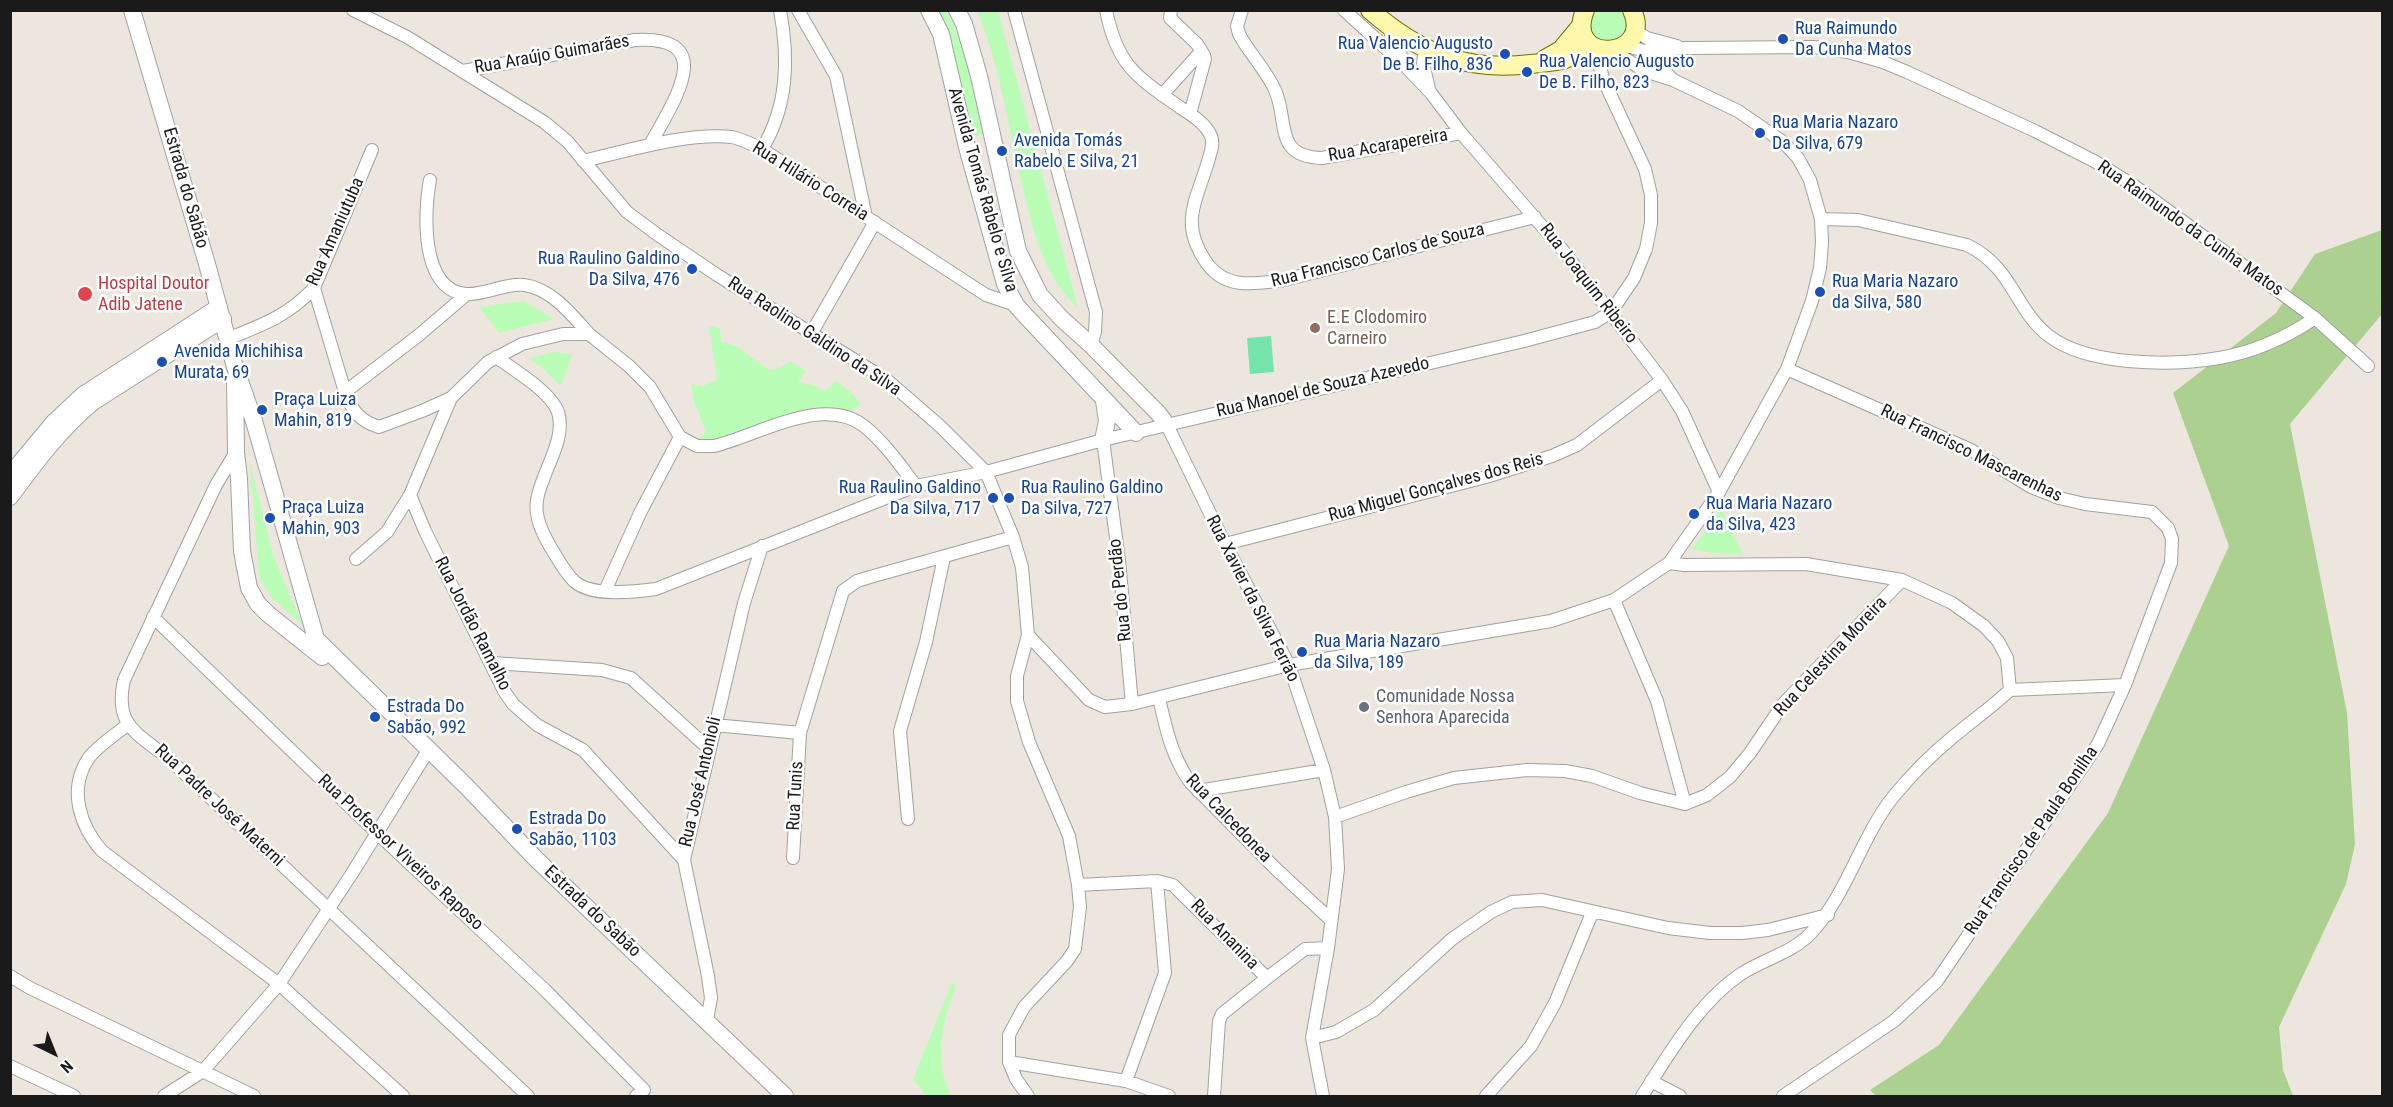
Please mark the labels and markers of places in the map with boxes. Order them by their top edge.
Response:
place label: Rua Raimundo Da Cunha Matos [1795,18,1912,60]
marker: Rua Raimundo Da Cunha Matos [1776,32,1790,46]
place label: Rua Valencio Augusto De B. Filho, 836 [1338,33,1493,76]
marker: Rua Valencio Augusto De B. Filho, 836 [1498,47,1512,61]
place label: Rua Valencio Augusto De B. Filho, 823 [1539,51,1694,94]
marker: Rua Valencio Augusto De B. Filho, 823 [1520,65,1534,79]
place label: Rua Maria Nazaro Da Silva, 679 [1772,112,1898,154]
marker: Rua Maria Nazaro Da Silva, 679 [1753,126,1767,140]
place label: Avenida Tomás Rabelo E Silva, 21 [1014,130,1139,172]
marker: Avenida Tomás Rabelo E Silva, 21 [995,144,1009,158]
place label: Rua Raulino Galdino Da Silva, 476 [538,248,680,290]
marker: Rua Raulino Galdino Da Silva, 476 [685,262,699,276]
place label: Rua Maria Nazaro da Silva, 580 [1832,271,1958,314]
place label: Hospital Doutor Adib Jatene [98,273,209,316]
marker: Hospital Doutor Adib Jatene [76,285,94,303]
marker: Rua Maria Nazaro da Silva, 580 [1813,285,1827,299]
place label: E.E Clodomiro Carneiro [1327,307,1427,350]
marker: E.E Clodomiro Carneiro [1308,321,1322,335]
place label: Avenida Michihisa Murata, 69 [174,341,303,384]
marker: Avenida Michihisa Murata, 69 [155,355,169,369]
place label: Praça Luiza Mahin, 819 [274,389,356,432]
marker: Praça Luiza Mahin, 819 [255,403,269,417]
place label: Rua Raulino Galdino Da Silva, 717 [839,477,981,520]
place label: Rua Raulino Galdino Da Silva, 727 [1021,477,1163,520]
marker: Rua Raulino Galdino Da Silva, 717 [986,491,1000,505]
marker: Rua Raulino Galdino Da Silva, 727 [1002,491,1016,505]
place label: Rua Maria Nazaro da Silva, 423 [1706,493,1832,536]
place label: Praça Luiza Mahin, 903 [282,497,364,540]
marker: Rua Maria Nazaro da Silva, 423 [1687,507,1701,521]
marker: Praça Luiza Mahin, 903 [263,511,277,525]
place label: Rua Maria Nazaro da Silva, 189 [1314,631,1440,674]
marker: Rua Maria Nazaro da Silva, 189 [1295,645,1309,659]
place label: Comunidade Nossa Senhora Aparecida [1376,686,1515,728]
place label: Estrada Do Sabão, 992 [387,696,466,738]
marker: Comunidade Nossa Senhora Aparecida [1357,700,1371,714]
marker: Estrada Do Sabão, 992 [368,710,382,724]
place label: Estrada Do Sabão, 1103 [529,808,617,850]
marker: Estrada Do Sabão, 1103 [510,822,524,836]

